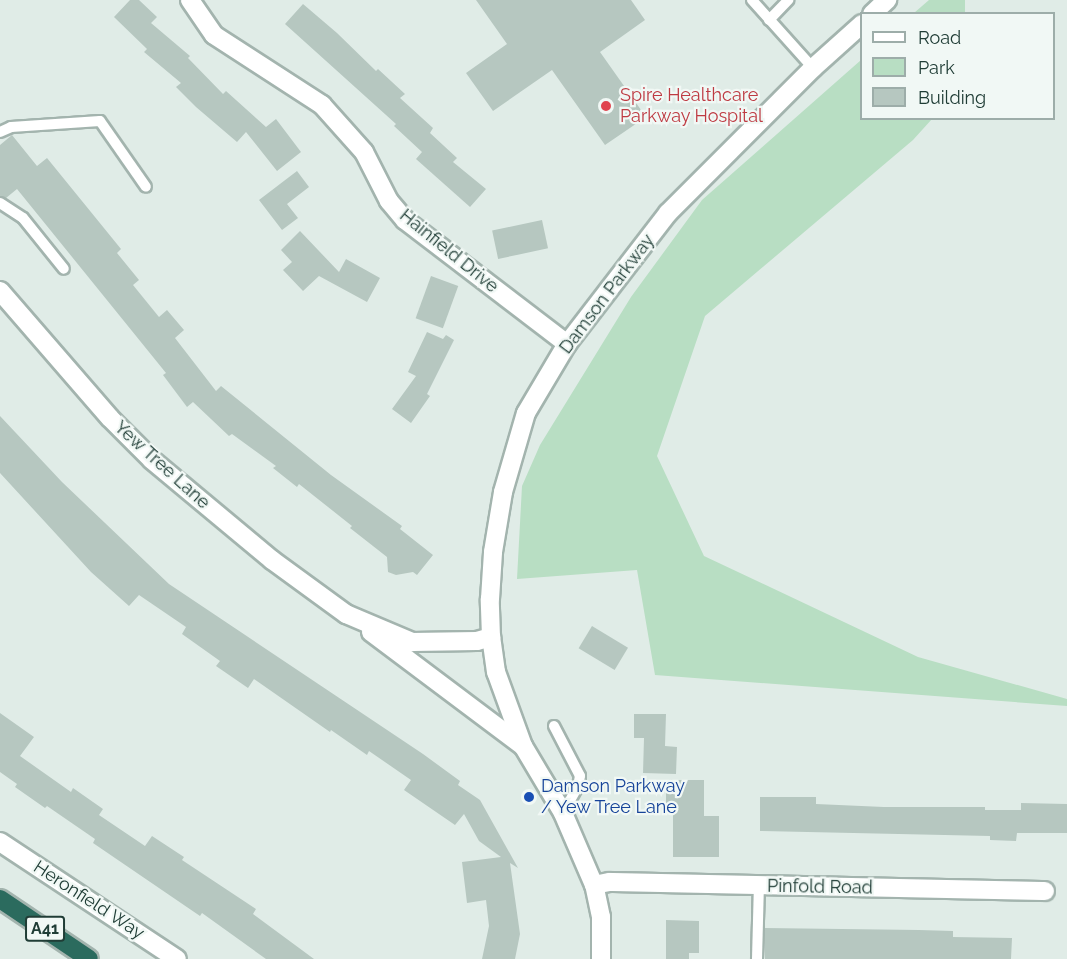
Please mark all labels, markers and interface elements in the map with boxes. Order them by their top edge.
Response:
legend [860,12,1055,120]
text: Road [918,27,961,48]
text: Park [918,57,955,78]
place label: Spire Healthcare Parkway Hospital [620,85,763,128]
text: Building [918,87,986,108]
marker: Spire Healthcare Parkway Hospital [597,97,615,115]
street label: Hainfield Drive [395,205,503,297]
street label: Damson Parkway [555,230,659,358]
street label: Yew Tree Lane [109,416,215,514]
place label: Damson Parkway / Yew Tree Lane [541,776,685,818]
marker: Damson Parkway / Yew Tree Lane [522,790,536,804]
street label: Heronfield Way [29,856,149,944]
street label: Pinfold Road [767,875,873,899]
road number: A41 [24,916,66,942]

